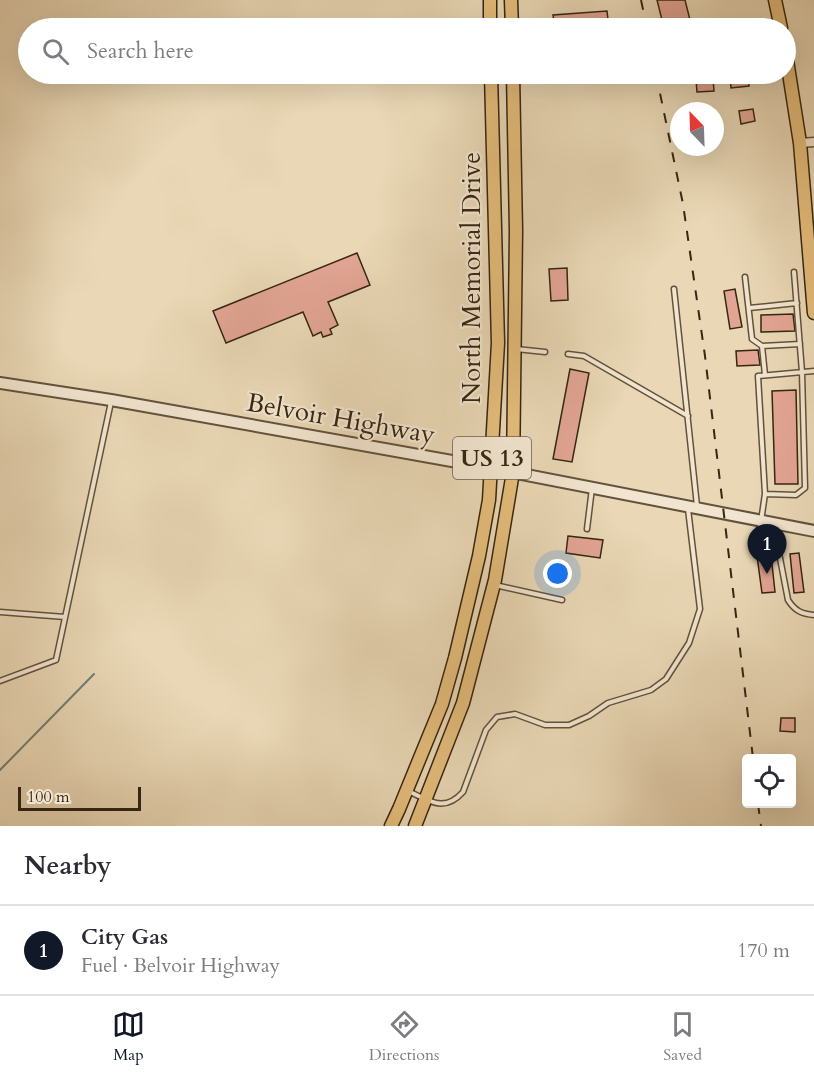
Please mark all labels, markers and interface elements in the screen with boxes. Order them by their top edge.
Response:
search box [18,18,796,84]
icon: search [39,35,72,68]
text: Search here [87,36,194,66]
north arrow [670,102,724,156]
street label: North Memorial Drive [454,152,489,404]
street label: Belvoir Highway [244,385,438,452]
road number: US 13 [453,437,531,479]
pin: 1 [748,524,786,574]
your location [543,559,572,588]
map controls [742,754,796,808]
button: locate [742,754,796,808]
scale bar [18,784,141,812]
text: 100 m [27,786,69,808]
text: Nearby [24,848,112,883]
text: City Gas [81,922,168,952]
text: 1 [38,937,49,964]
text: 170 m [737,937,790,964]
text: Fuel · Belvoir Highway [81,952,280,979]
tab: Map [112,1008,145,1066]
tab: Directions [369,1008,439,1066]
tab: Saved [663,1008,702,1066]

